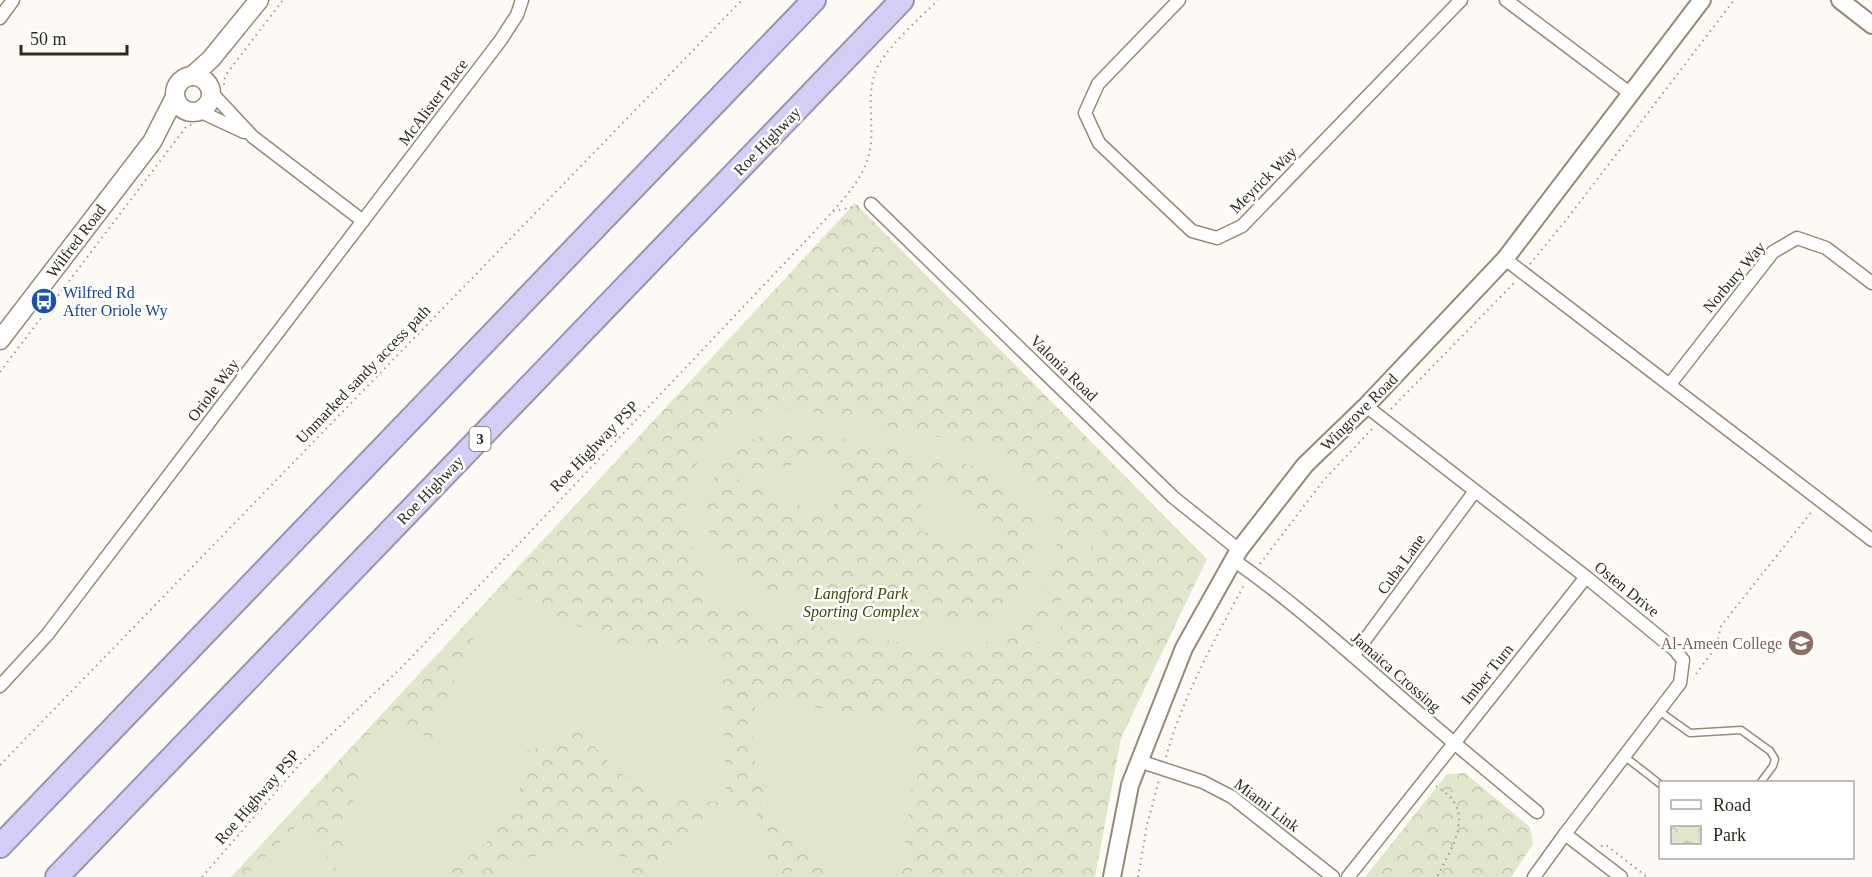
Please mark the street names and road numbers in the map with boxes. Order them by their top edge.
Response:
street label: McAlister Place [395,56,471,148]
street label: Roe Highway [730,103,805,179]
street label: Meyrick Way [1226,143,1300,217]
street label: Wilfred Road [43,201,109,281]
street label: Norbury Way [1700,238,1769,316]
street label: Unmarked sandy access path [293,301,434,447]
street label: Valonia Road [1027,332,1101,404]
street label: Oriole Way [184,356,243,425]
street label: Wingrove Road [1317,370,1401,454]
street label: Roe Highway PSP [547,397,642,495]
road number: 3 [470,427,490,451]
street label: Roe Highway [393,452,468,528]
street label: Cuba Lane [1374,531,1428,597]
street label: Osten Drive [1591,558,1663,620]
street label: Jamaica Crossing [1347,629,1444,716]
street label: Imber Turn [1458,640,1516,708]
street label: Roe Highway PSP [212,746,303,848]
street label: Miami Link [1231,775,1303,835]

